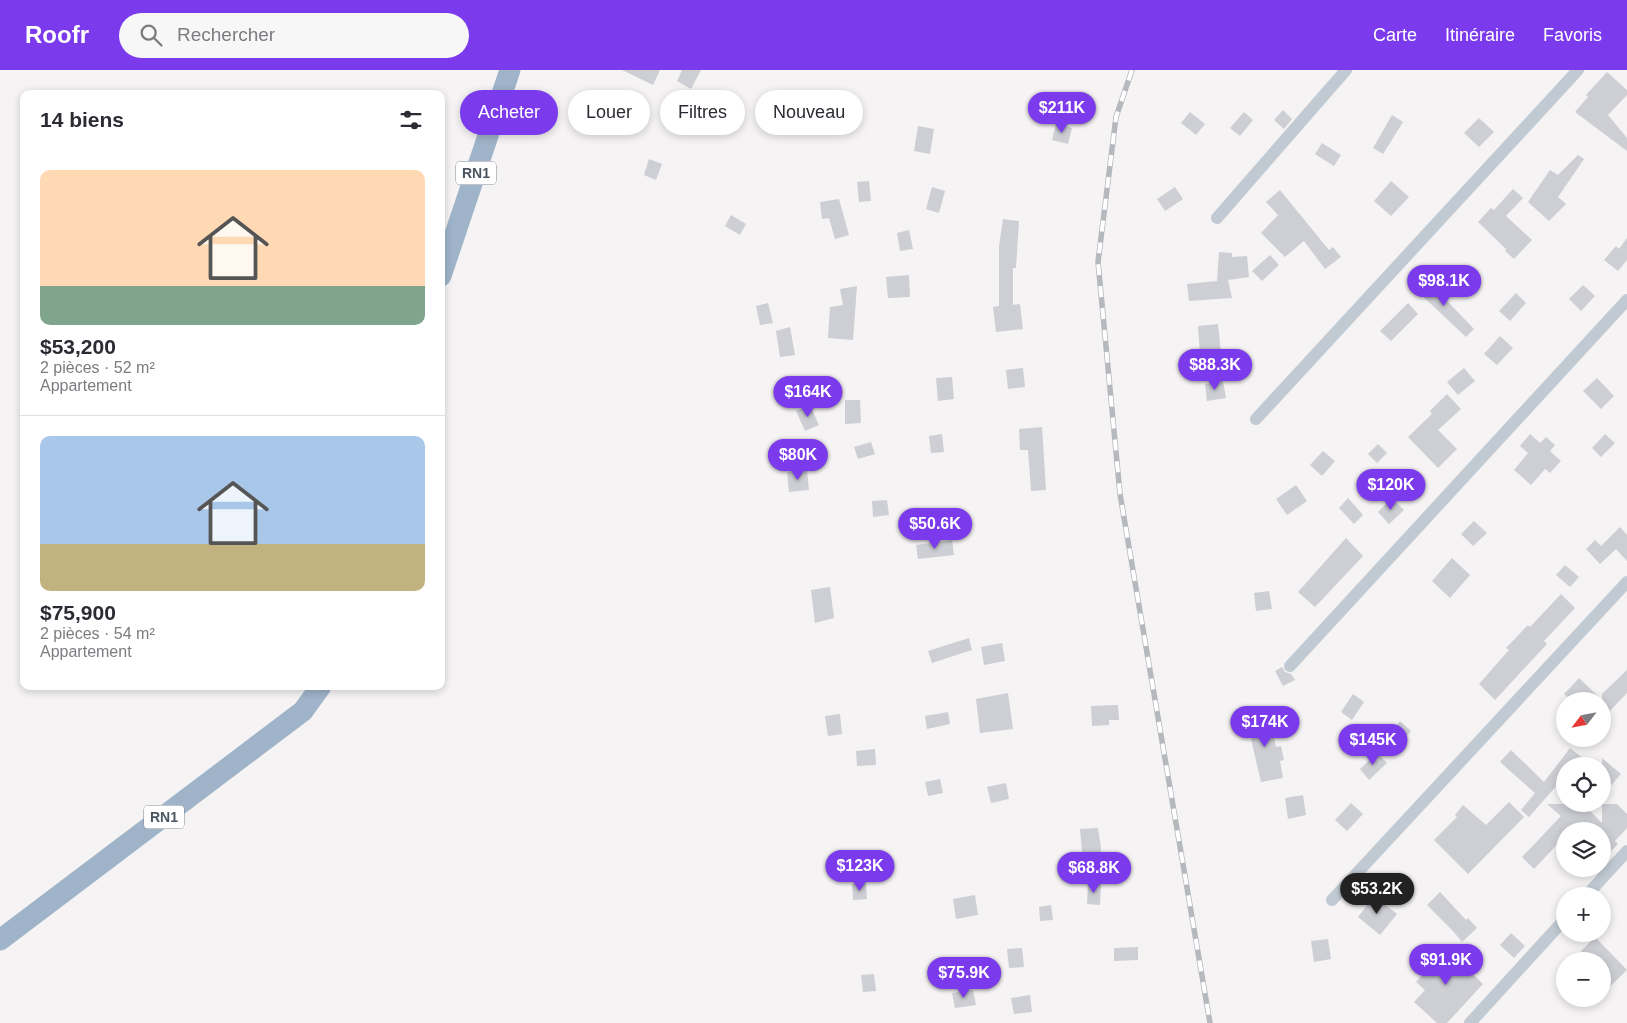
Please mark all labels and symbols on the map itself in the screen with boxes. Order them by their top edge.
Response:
pin: $211K [1027,92,1097,134]
road number: RN1 [456,162,496,185]
pin: $98.1K [1403,264,1485,307]
pin: $88.3K [1174,348,1256,391]
pin: $164K [773,376,843,418]
pin: $80K [768,438,828,481]
pin: $120K [1356,468,1426,511]
pin: $50.6K [894,508,976,550]
north arrow [1556,692,1611,748]
pin: $174K [1230,706,1300,748]
pin: $145K [1338,724,1408,766]
road number: RN1 [144,806,184,829]
pin: $123K [825,850,895,892]
pin: $68.8K [1053,852,1135,894]
pin: $53.2K [1336,872,1418,915]
pin: $91.9K [1405,944,1487,986]
pin: $75.9K [923,956,1005,999]

